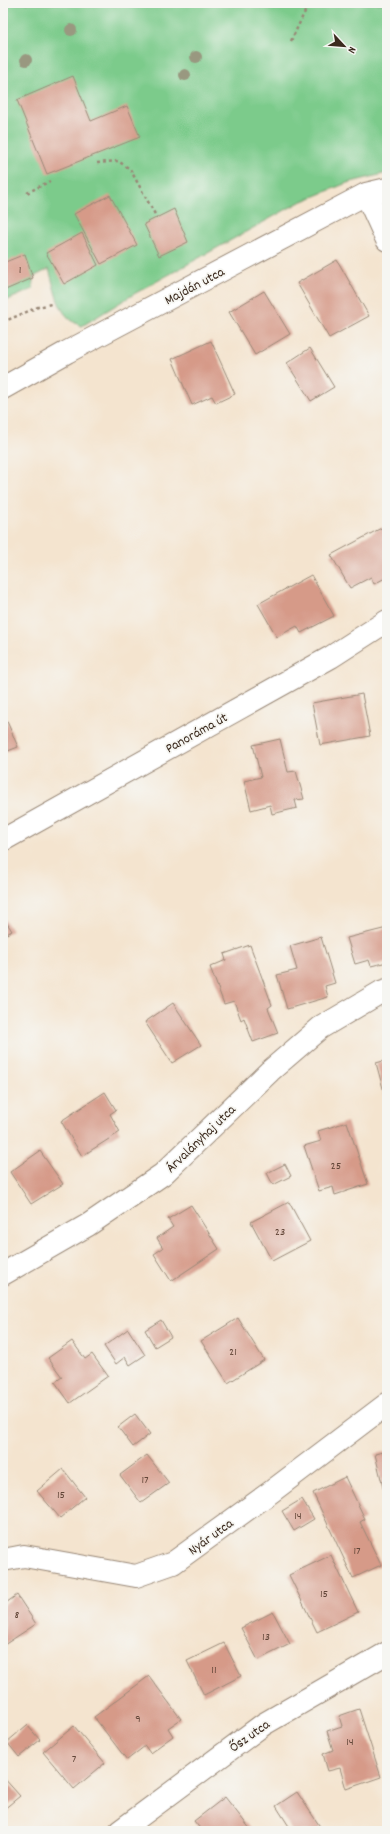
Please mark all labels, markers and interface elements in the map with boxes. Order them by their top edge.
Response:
north arrow [324,26,364,66]
text: N [343,44,360,56]
house number: 1 [19,262,21,279]
street label: Majdán utca [162,262,229,311]
street label: Panoráma út [162,708,232,759]
street label: Árvalányhaj utca [162,1101,241,1178]
house number: 25 [331,1158,341,1175]
house number: 23 [275,1224,285,1241]
house number: 21 [229,1344,237,1361]
house number: 17 [141,1472,149,1489]
house number: 15 [57,1487,65,1504]
house number: 14 [294,1508,302,1525]
street label: Nyár utca [185,1514,238,1561]
house number: 17 [353,1543,361,1560]
house number: 15 [320,1586,328,1603]
house number: 8 [15,1607,20,1624]
house number: 13 [262,1629,270,1646]
house number: 11 [211,1662,217,1679]
house number: 9 [135,1711,141,1728]
street label: Ősz utca [226,1715,275,1758]
house number: 14 [346,1734,354,1751]
house number: 7 [72,1751,77,1768]

